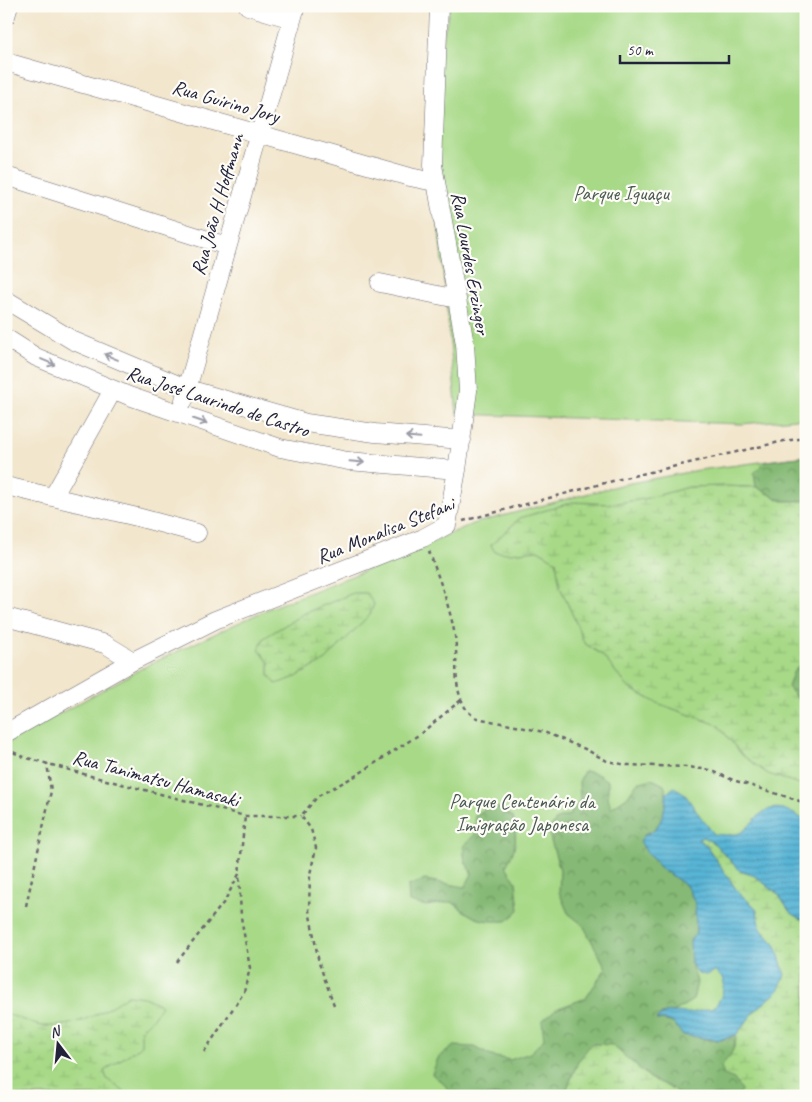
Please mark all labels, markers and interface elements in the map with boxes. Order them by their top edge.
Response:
scale bar [620,32,728,64]
text: 50 m [627,41,654,60]
street label: Rua Guirino Jory [169,74,284,129]
street label: Rua João H Hoffmann [185,130,250,278]
park label: Parque Iguaçu [573,181,670,206]
street label: Rua Lourdes Erzinger [446,190,496,338]
one-way arrow [104,352,119,362]
one-way arrow [40,358,55,368]
street label: Rua José Laurindo de Castro [123,360,313,443]
one-way arrow [192,416,208,426]
one-way arrow [405,432,421,442]
one-way arrow [348,457,364,466]
street label: Rua Monalisa Stefani [313,491,460,569]
street label: Rua Tanimatsu Hamasaki [70,744,244,813]
park label: Parque Centenário da Imigração Japonesa [449,789,597,837]
north arrow [32,1020,82,1070]
text: N [48,1022,63,1041]

